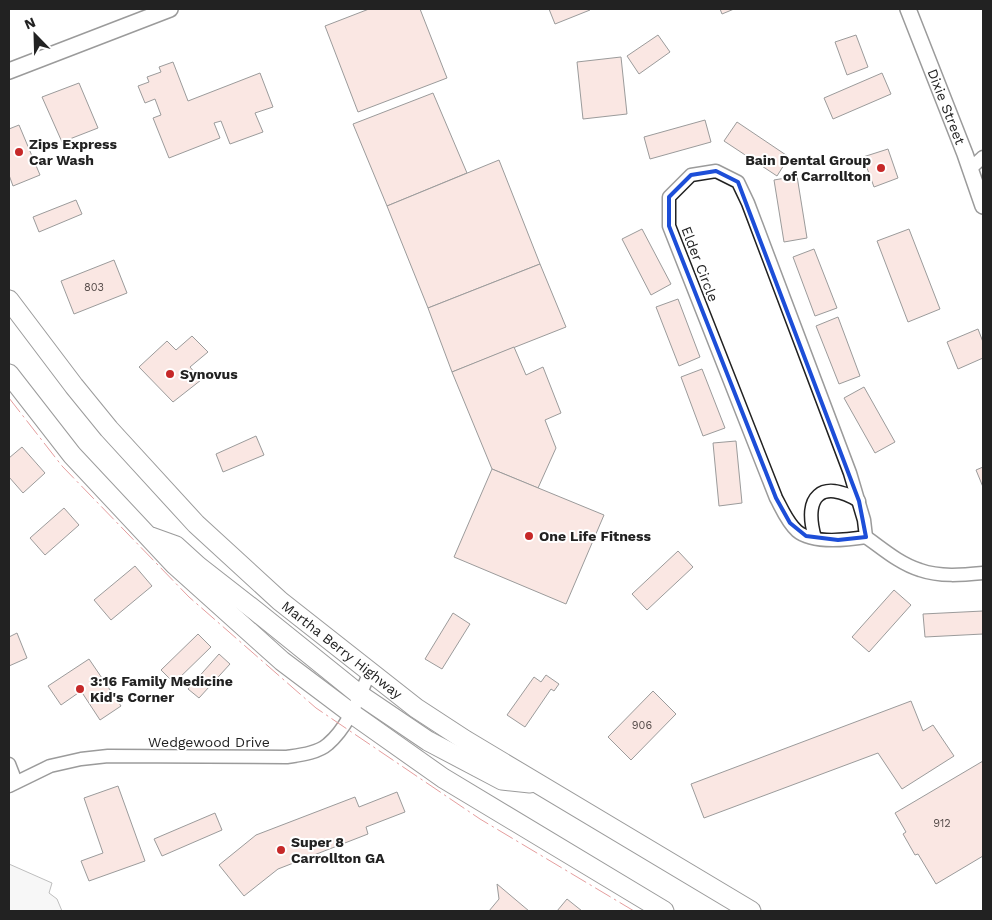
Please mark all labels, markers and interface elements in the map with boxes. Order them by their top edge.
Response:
north arrow [10,10,60,60]
text: N [22,14,38,32]
street label: Dixie Street [924,67,969,147]
place label: Zips Express Car Wash [29,136,118,168]
marker: Zips Express Car Wash [13,146,25,158]
place label: Bain Dental Group of Carrollton [745,152,871,184]
marker: Bain Dental Group of Carrollton [875,162,887,174]
street label: Elder Circle [678,224,722,304]
house number: 803 [84,281,104,294]
place label: Synovus [180,366,238,382]
marker: Synovus [164,368,176,380]
place label: One Life Fitness [539,528,651,544]
marker: One Life Fitness [523,530,535,542]
street label: Martha Berry Highway [279,598,406,703]
place label: 3:16 Family Medicine Kid's Corner [90,673,233,705]
marker: 3:16 Family Medicine Kid's Corner [74,683,86,695]
house number: 906 [632,719,652,732]
street label: Wedgewood Drive [148,734,270,750]
house number: 912 [933,817,951,830]
place label: Super 8 Carrollton GA [291,834,385,866]
marker: Super 8 Carrollton GA [275,844,287,856]

